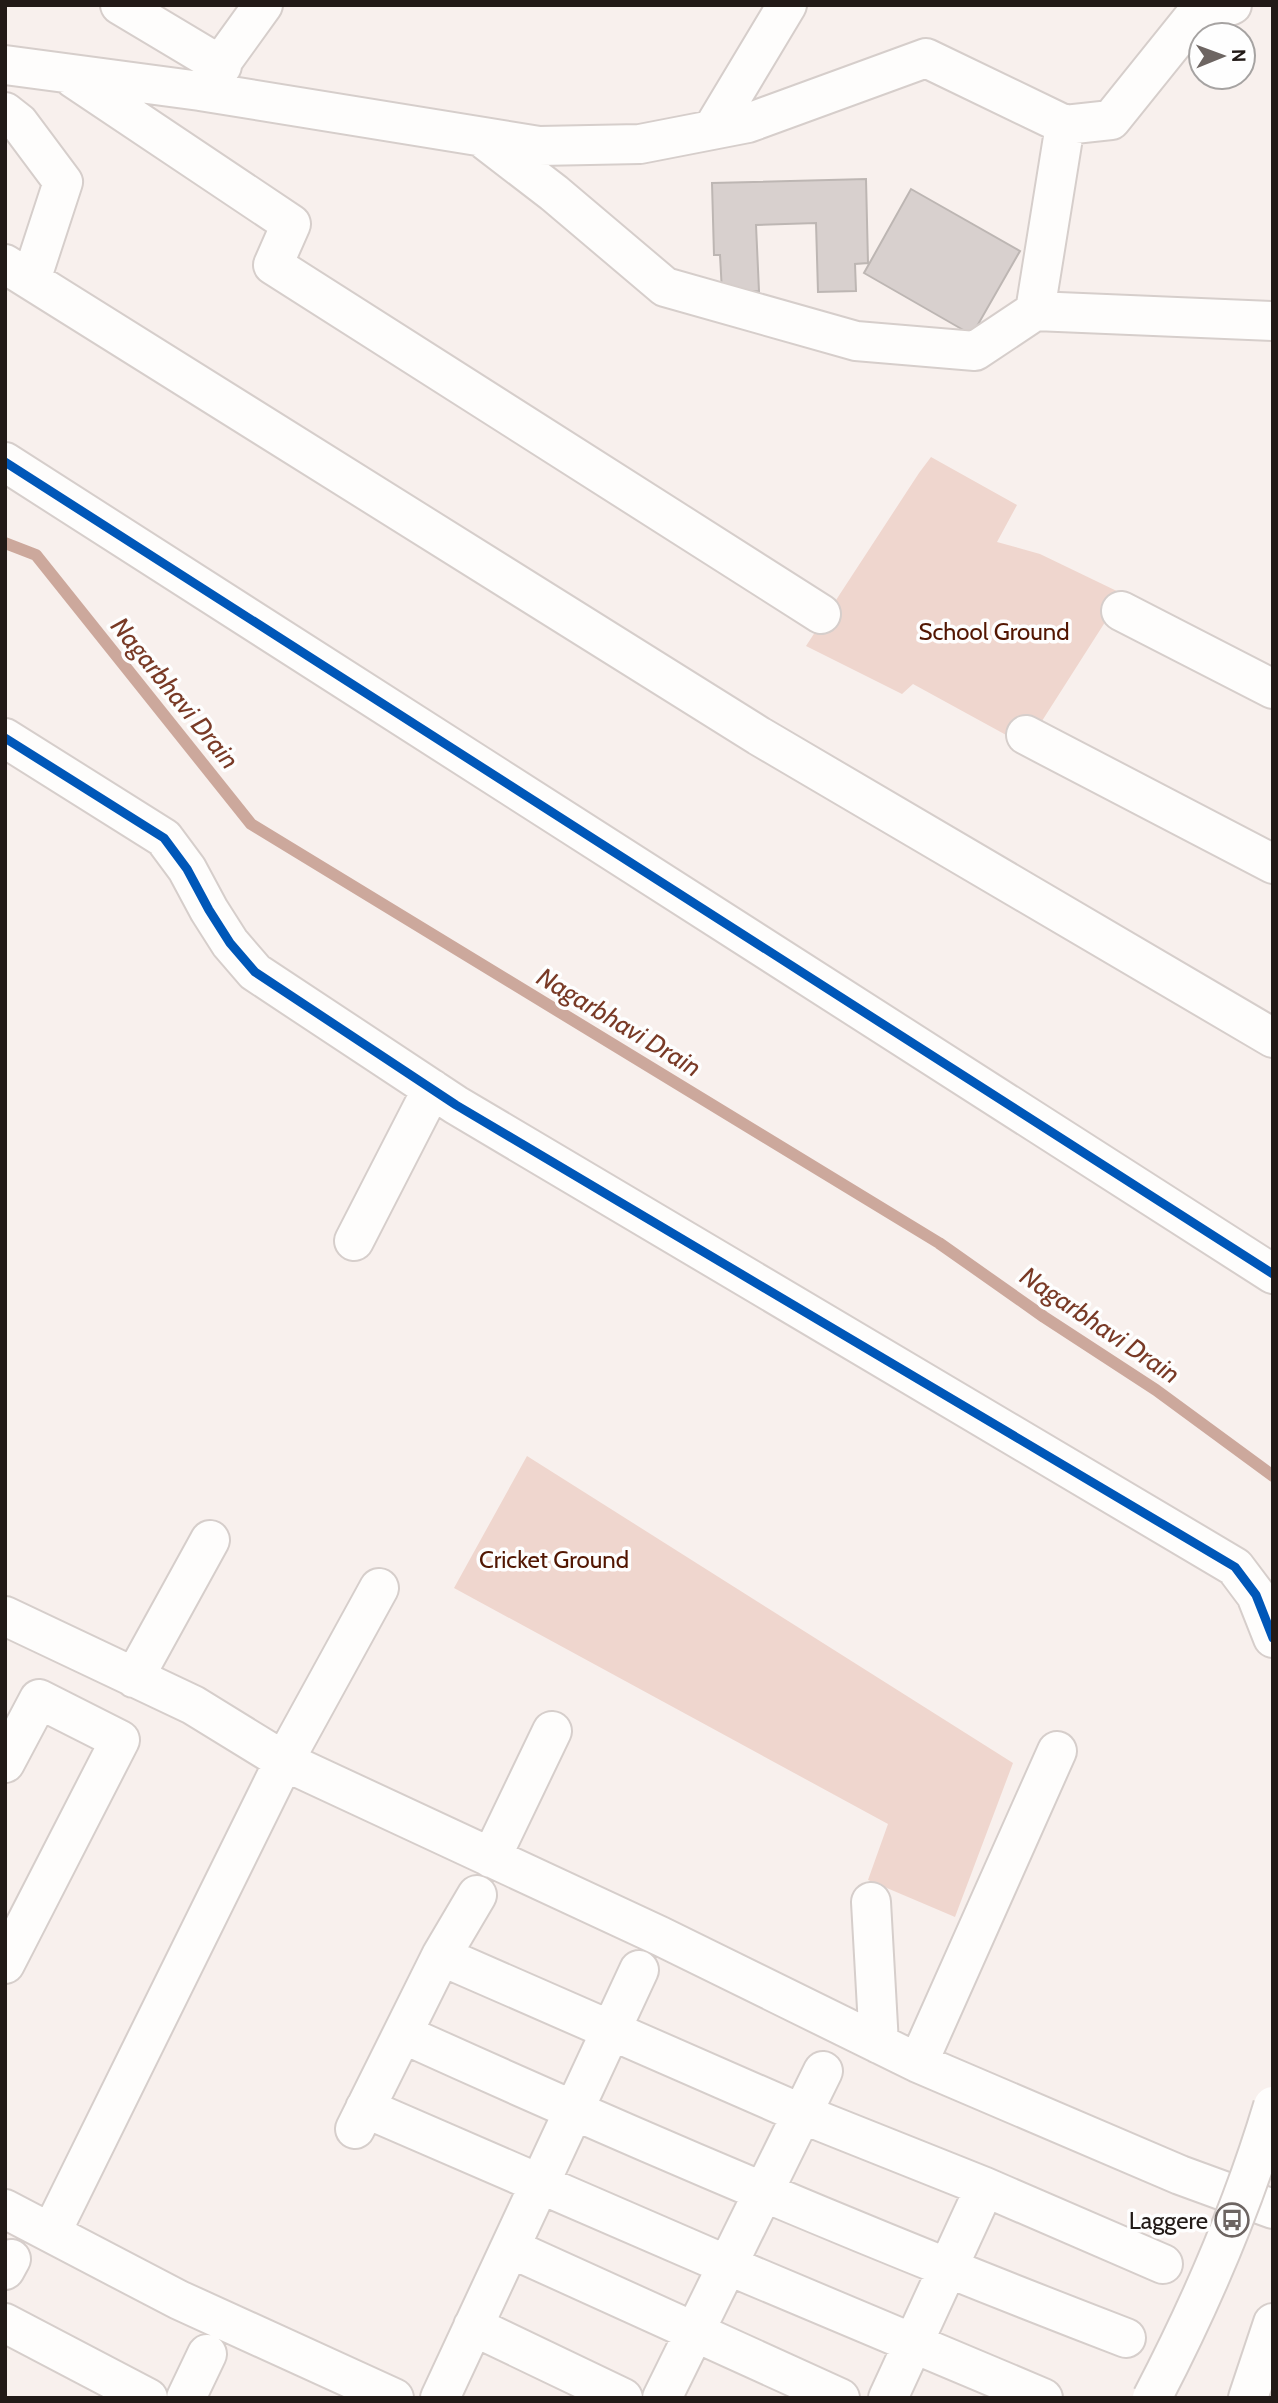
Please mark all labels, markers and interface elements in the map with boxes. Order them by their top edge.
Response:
north arrow [1187,21,1257,91]
text: N [1227,49,1250,63]
water label: Nagarbhavi Drain [104,611,246,775]
park label: School Ground [918,617,1070,646]
water label: Nagarbhavi Drain [531,960,707,1084]
water label: Nagarbhavi Drain [1014,1260,1186,1390]
park label: Cricket Ground [479,1545,629,1574]
bus stop icon: Laggere [1213,2201,1251,2239]
place label: Laggere [1129,2206,1208,2235]

